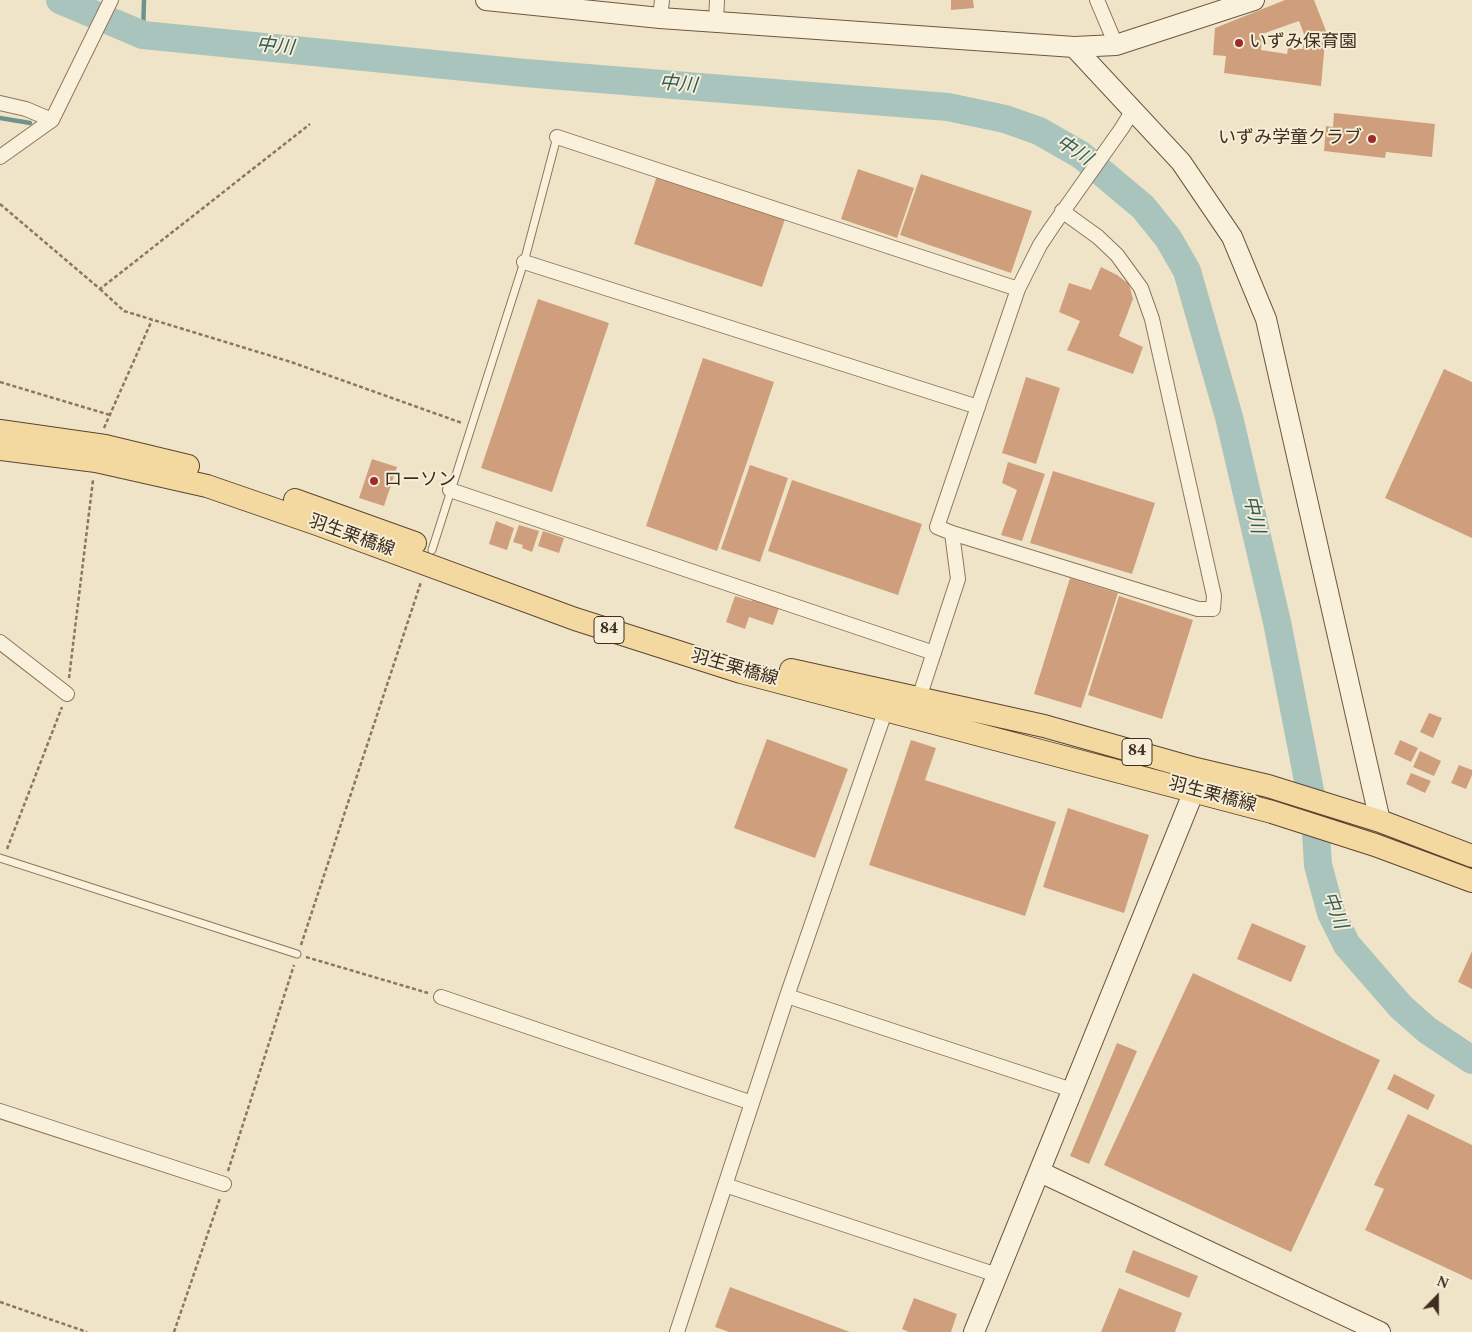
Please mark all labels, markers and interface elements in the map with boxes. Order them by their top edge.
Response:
place label: いずみ保育園 [1249,32,1357,54]
water label: 中川 [255,35,295,61]
marker: いずみ保育園 [1233,37,1245,49]
water label: 中川 [658,73,698,99]
place label: いずみ学童クラブ [1218,128,1362,150]
water label: 中川 [1051,132,1095,172]
marker: いずみ学童クラブ [1366,133,1378,145]
place label: ローソン [384,470,456,492]
marker: ローソン [368,475,380,487]
water label: 中川 [1237,494,1267,536]
street label: 羽生栗橋線 [305,511,397,563]
road number: 84 [594,616,624,644]
street label: 羽生栗橋線 [688,646,780,692]
road number: 84 [1122,739,1152,766]
street label: 羽生栗橋線 [1166,774,1258,818]
water label: 中川 [1316,889,1350,933]
text: N [1434,1271,1452,1295]
north arrow [1412,1272,1462,1322]

